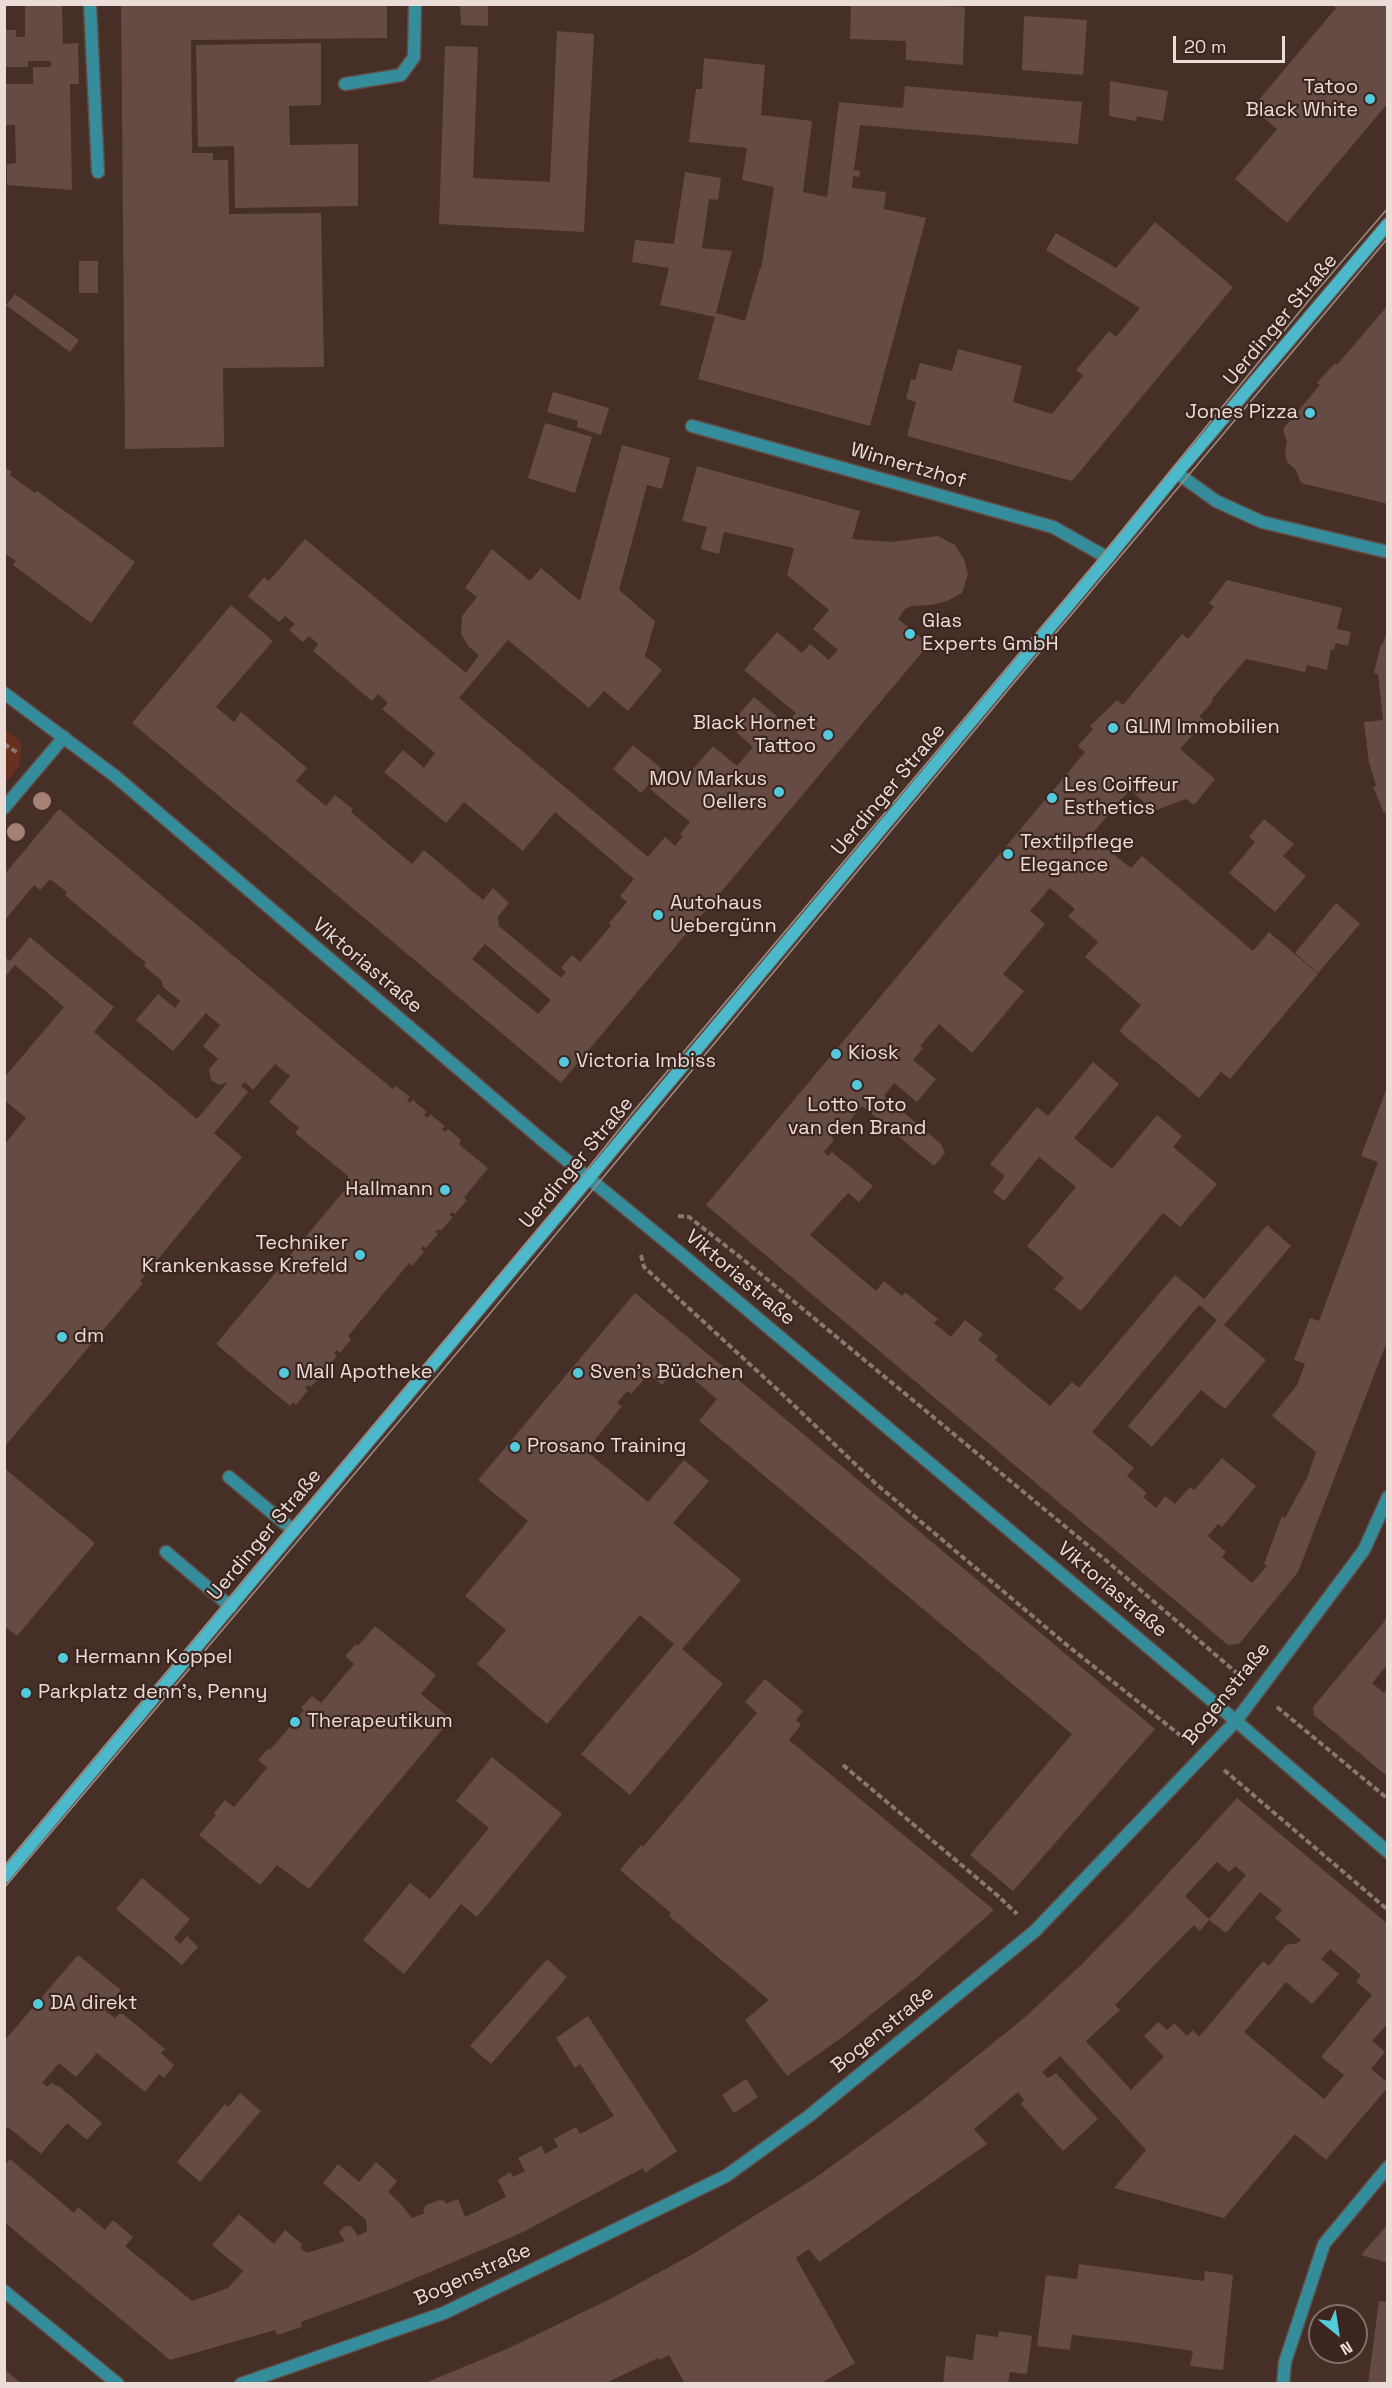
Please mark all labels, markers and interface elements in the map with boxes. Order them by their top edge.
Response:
scale bar [1176,24,1288,62]
text: 20 m [1184,35,1227,58]
place label: Tatoo Black White [1245,76,1358,123]
marker: Tatoo Black White [1363,92,1377,106]
street label: Uerdinger Straße [1219,249,1343,391]
place label: Jones Pizza [1185,401,1298,425]
marker: Jones Pizza [1303,406,1317,420]
street label: Winnertzhof [848,438,968,494]
place label: Glas Experts GmbH [922,610,1059,657]
marker: Glas Experts GmbH [903,627,917,641]
place label: Black Hornet Tattoo [693,712,816,759]
place label: GLIM Immobilien [1125,716,1280,740]
street label: Uerdinger Straße [827,719,951,861]
marker: GLIM Immobilien [1106,721,1120,735]
marker: Black Hornet Tattoo [821,728,835,742]
place label: MOV Markus Oellers [649,768,767,815]
place label: Les Coiffeur Esthetics [1064,774,1179,821]
marker: MOV Markus Oellers [772,785,786,799]
marker: Les Coiffeur Esthetics [1045,791,1059,805]
place label: Textilpflege Elegance [1020,831,1134,878]
marker: Textilpflege Elegance [1001,847,1015,861]
place label: Autohaus Uebergünn [670,892,777,939]
marker: Autohaus Uebergünn [651,908,665,922]
street label: Viktoriastraße [307,913,427,1019]
place label: Kiosk [848,1042,899,1066]
marker: Kiosk [829,1047,843,1061]
place label: Victoria Imbiss [576,1050,716,1074]
marker: Victoria Imbiss [557,1055,571,1069]
marker: Lotto Toto van den Brand [850,1078,864,1092]
street label: Uerdinger Straße [515,1092,639,1234]
place label: Lotto Toto van den Brand [788,1094,926,1141]
place label: Hallmann [345,1178,433,1202]
marker: Hallmann [438,1183,452,1197]
street label: Viktoriastraße [680,1225,800,1331]
place label: Techniker Krankenkasse Krefeld [142,1232,348,1279]
marker: Techniker Krankenkasse Krefeld [353,1248,367,1262]
place label: dm [74,1325,104,1349]
marker: dm [55,1330,69,1344]
place label: Mall Apotheke [296,1361,433,1385]
place label: Sven's Büdchen [590,1361,743,1385]
marker: Mall Apotheke [277,1366,291,1380]
marker: Sven's Büdchen [571,1366,585,1380]
place label: Prosano Training [527,1435,686,1459]
marker: Prosano Training [508,1440,522,1454]
street label: Uerdinger Straße [203,1464,327,1606]
street label: Viktoriastraße [1052,1537,1172,1643]
street label: Bogenstraße [1178,1638,1276,1750]
place label: Hermann Koppel [75,1646,233,1670]
marker: Hermann Koppel [56,1651,70,1665]
place label: Parkplatz denn's, Penny [38,1681,267,1705]
marker: Parkplatz denn's, Penny [19,1686,33,1700]
place label: Therapeutikum [307,1710,453,1734]
marker: Therapeutikum [288,1715,302,1729]
street label: Bogenstraße [827,1981,939,2079]
place label: DA direkt [50,1992,138,2016]
marker: DA direkt [31,1997,45,2011]
street label: Bogenstraße [411,2239,535,2311]
north arrow [1308,2304,1368,2364]
text: N [1336,2337,1356,2360]

